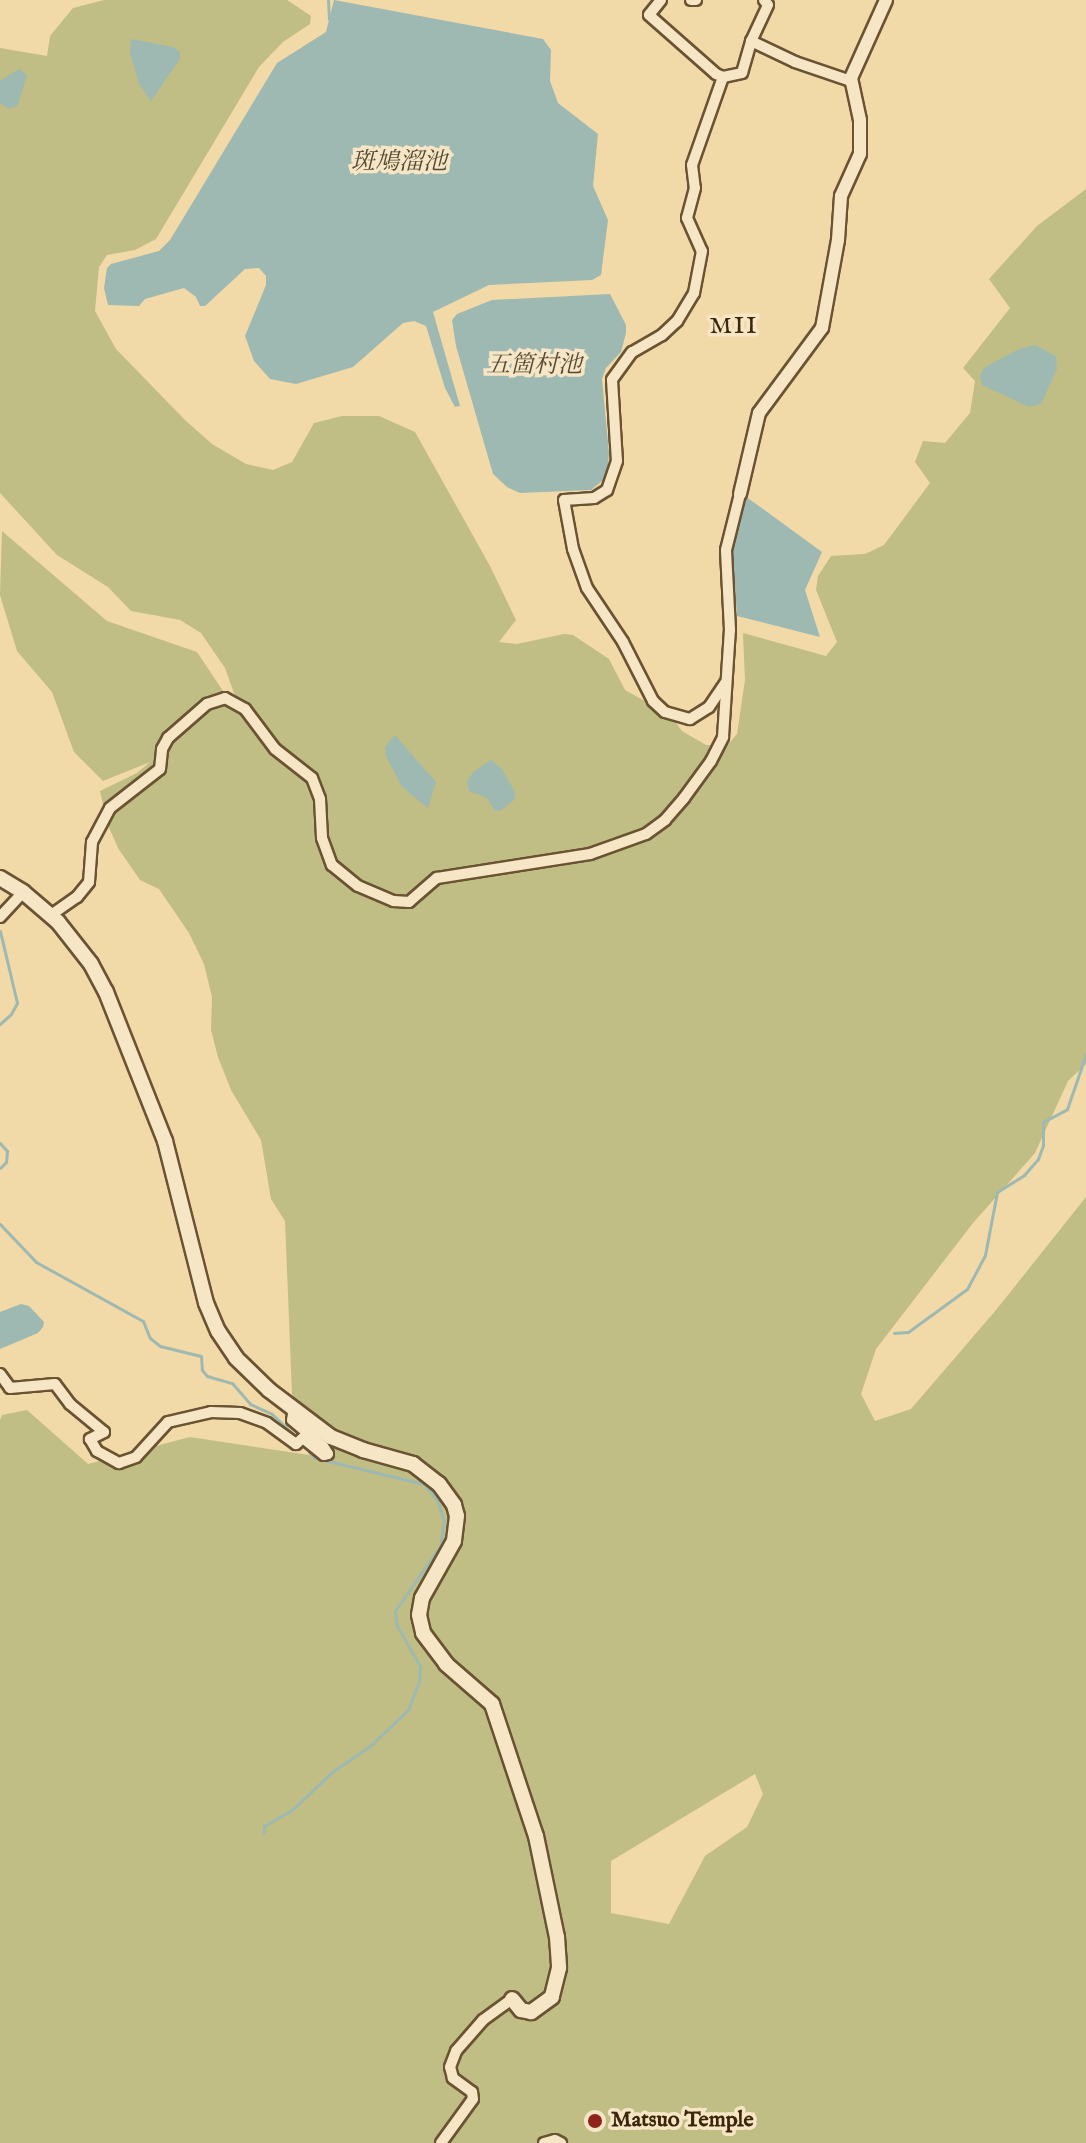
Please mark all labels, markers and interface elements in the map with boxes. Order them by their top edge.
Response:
water label: 斑鳩溜池 [351,149,447,177]
district label: MII [709,313,759,341]
water label: 五箇村池 [486,352,582,380]
place label: Matsuo Temple [611,2108,754,2134]
marker: Matsuo Temple [586,2112,604,2130]

